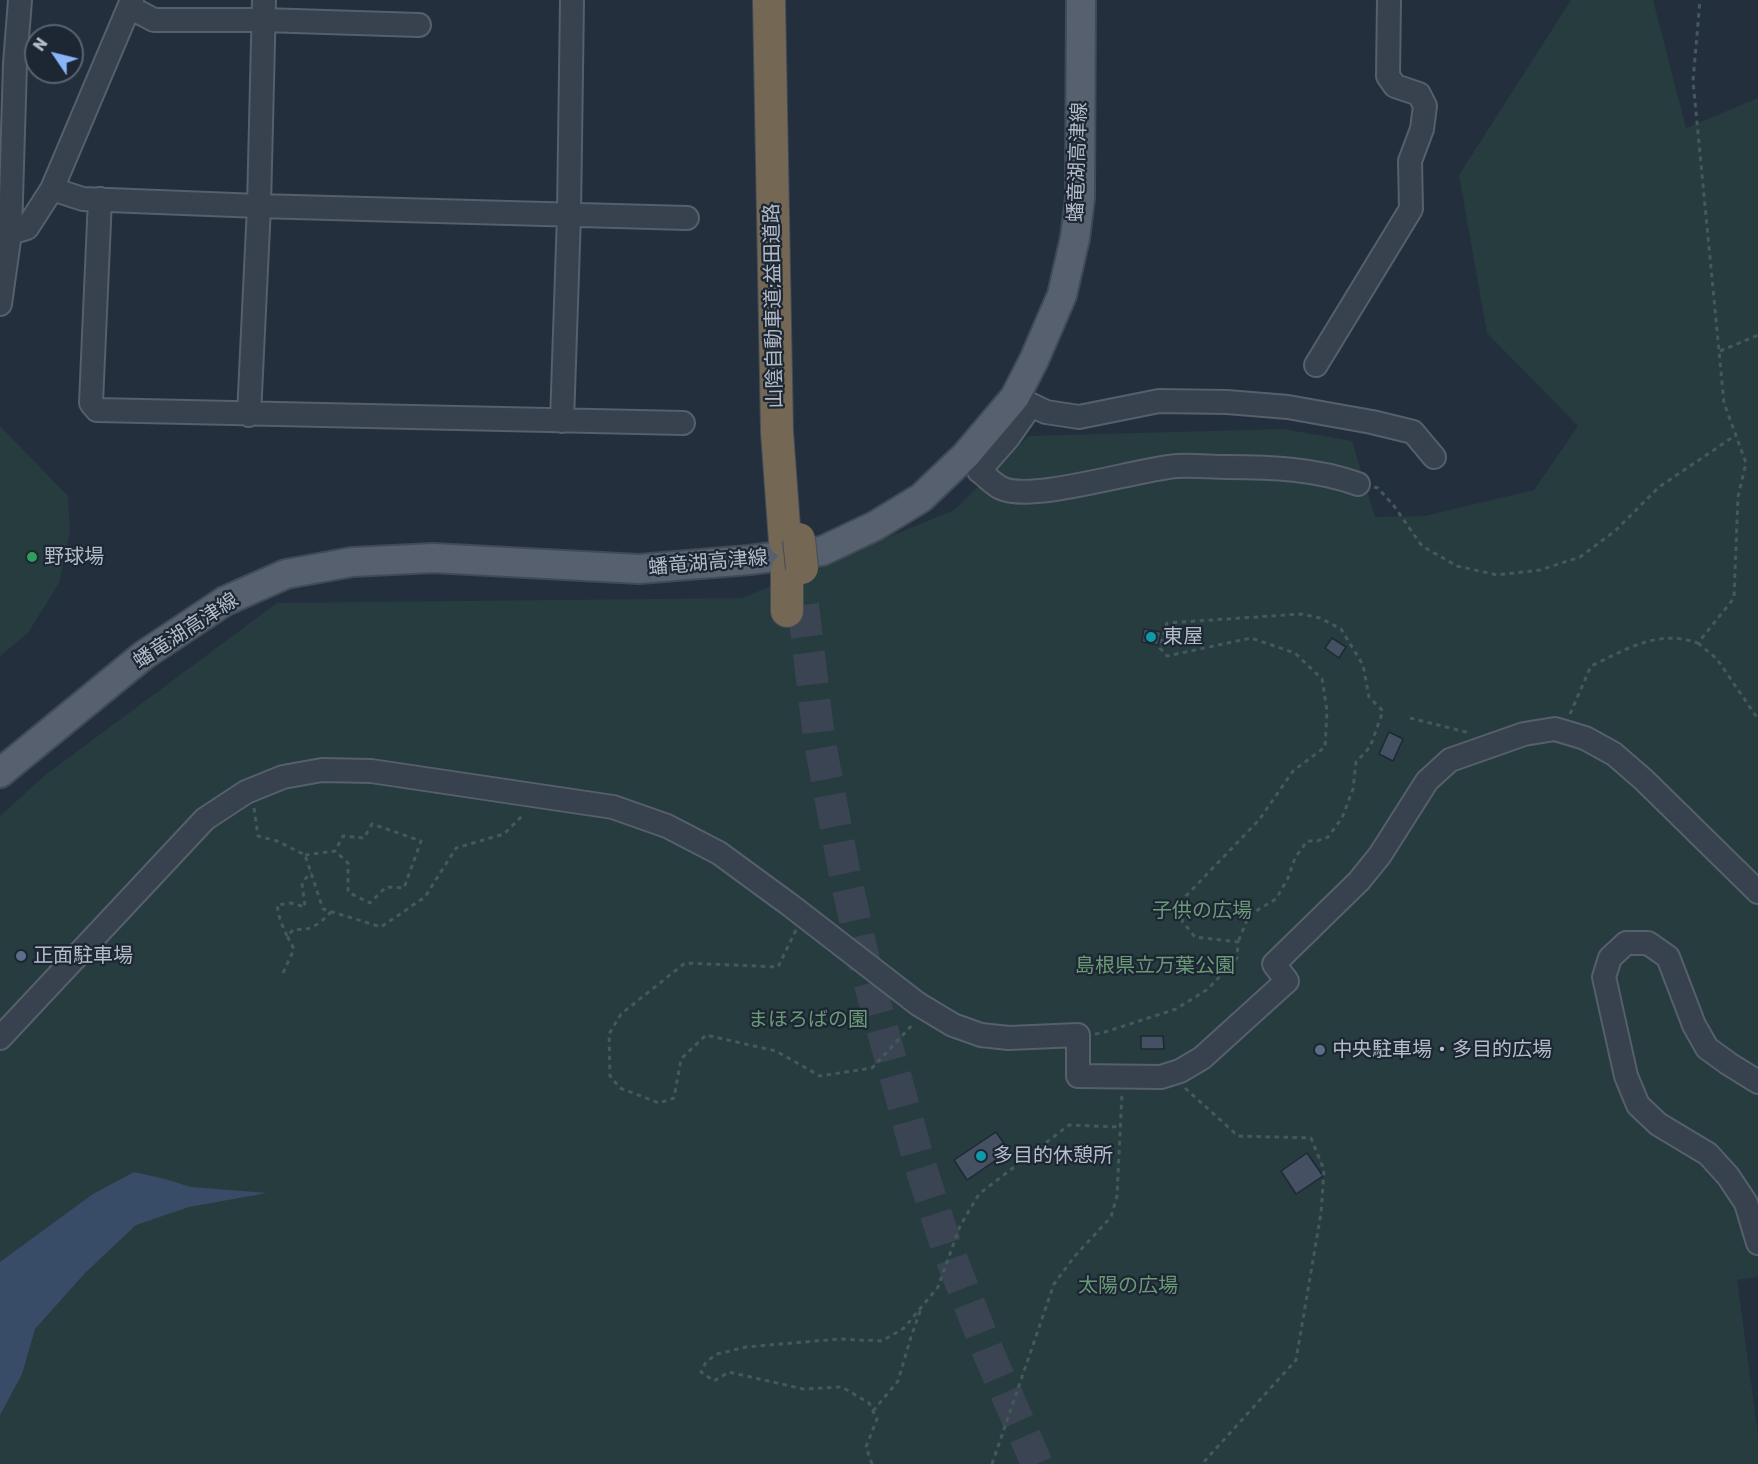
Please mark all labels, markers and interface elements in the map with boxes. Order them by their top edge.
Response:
north arrow [24,24,84,84]
text: N [29,34,52,55]
street label: 蟠竜湖高津線 [1064,102,1092,222]
street label: 山陰自動車道;益田道路 [760,203,788,409]
place label: 野球場 [44,545,104,569]
street label: 蟠竜湖高津線 [647,546,769,580]
marker: 野球場 [25,550,39,564]
street label: 蟠竜湖高津線 [129,588,243,674]
place label: 東屋 [1163,625,1203,649]
marker: 東屋 [1144,630,1158,644]
park label: 子供の広場 [1152,899,1252,923]
place label: 正面駐車場 [33,944,133,968]
marker: 正面駐車場 [14,949,28,963]
park label: 島根県立万葉公園 [1075,954,1235,978]
park label: まほろばの園 [748,1008,868,1032]
place label: 中央駐車場・多目的広場 [1332,1038,1552,1062]
marker: 中央駐車場・多目的広場 [1313,1043,1327,1057]
place label: 多目的休憩所 [993,1144,1113,1168]
marker: 多目的休憩所 [974,1149,988,1163]
park label: 太陽の広場 [1078,1274,1178,1298]

